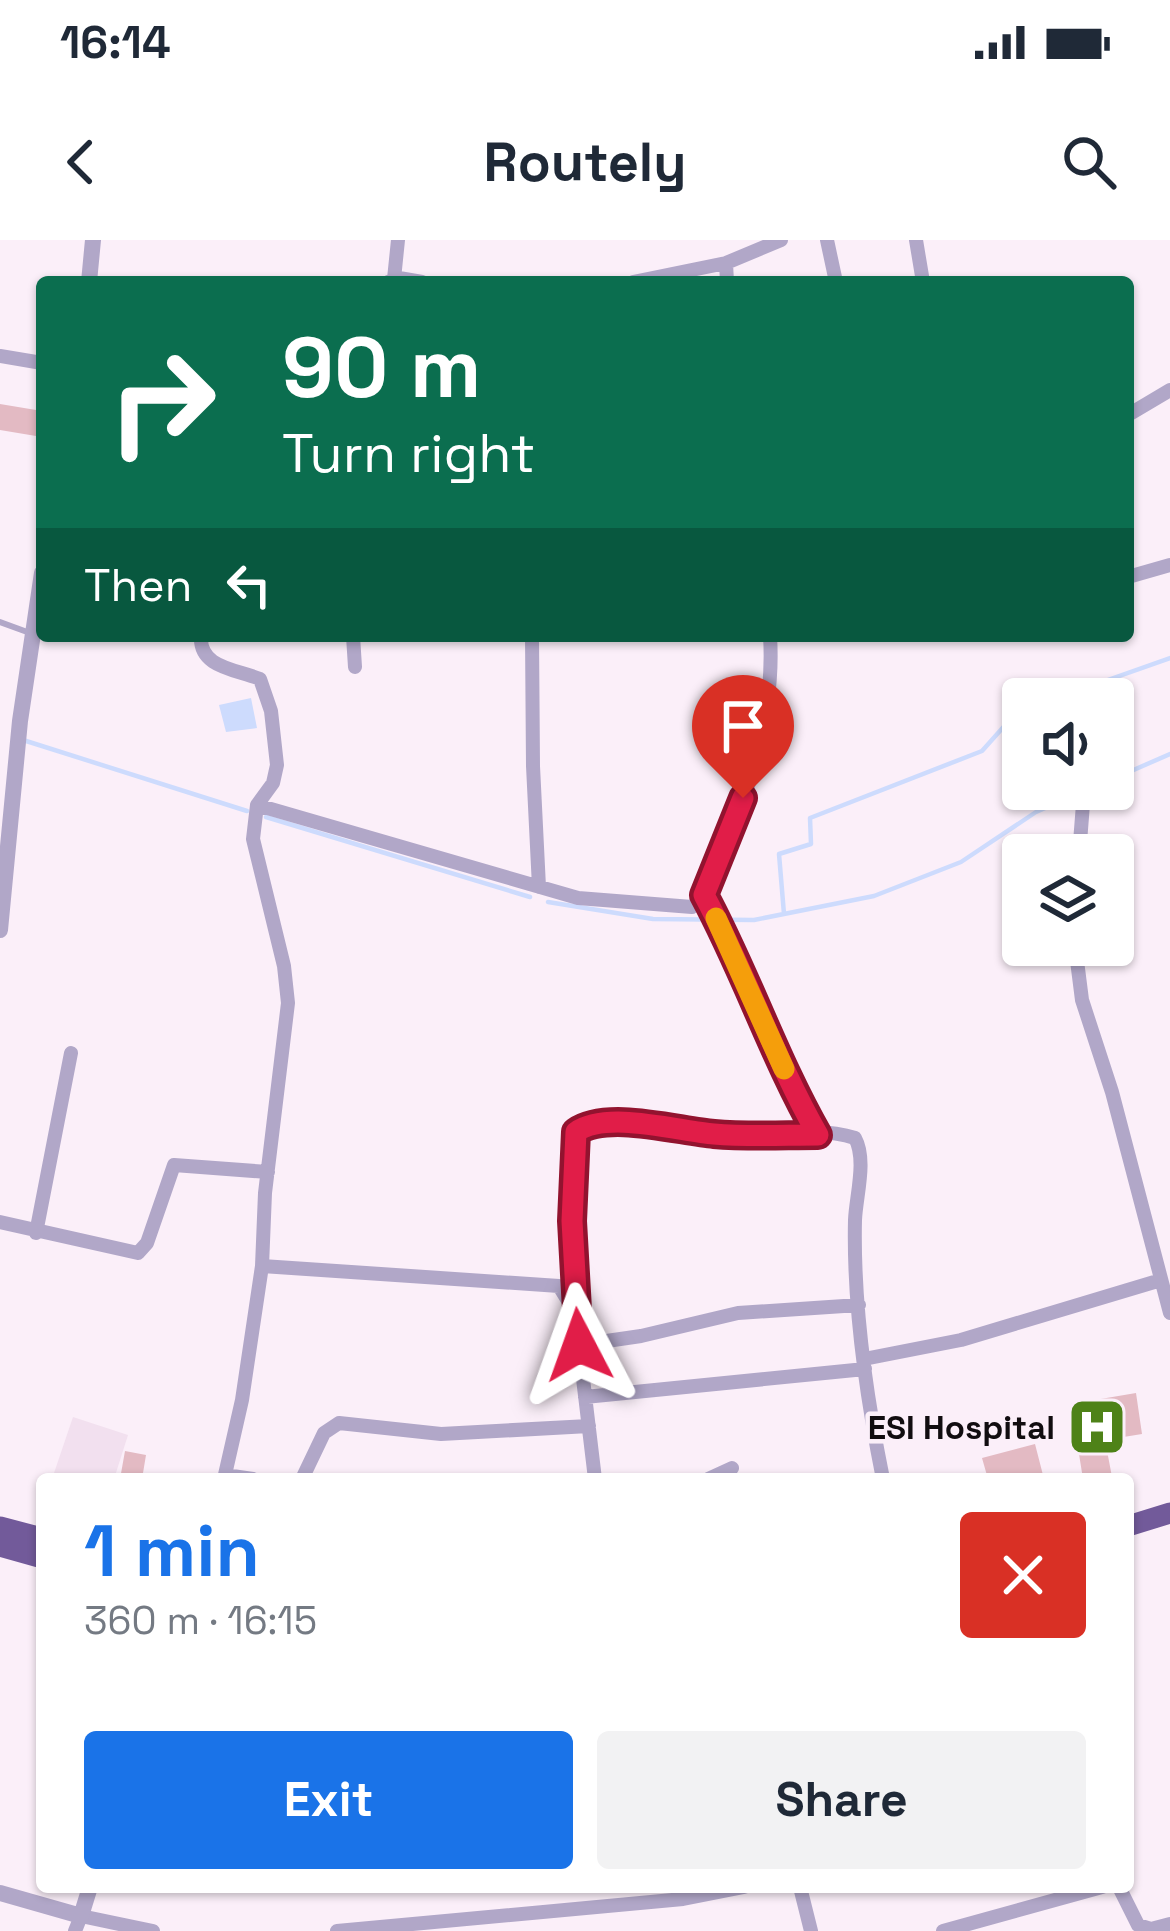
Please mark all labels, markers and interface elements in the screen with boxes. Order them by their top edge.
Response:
text: 16:14 [60,14,171,71]
text: Routely [484,128,686,197]
icon: back [48,129,114,195]
icon: search [1056,129,1122,195]
text: 90 m [282,314,481,422]
icon: right [84,324,240,480]
text: Turn right [282,419,535,488]
icon: left [216,552,282,618]
text: Then [84,557,192,614]
pin [692,675,794,798]
map controls [1002,678,1134,966]
button: sound [1002,678,1134,810]
icon: arrive [710,693,776,759]
button: layers [1002,834,1134,966]
position arrow [516,1282,642,1408]
hospital icon: ESI Hospital [1066,1396,1128,1458]
place label: ESI Hospital [868,1407,1055,1449]
text: 1 min [84,1505,260,1597]
button: close [960,1512,1086,1638]
text: 360 m · 16:15 [84,1596,317,1645]
button: Exit [84,1731,573,1869]
button: Share [597,1731,1086,1869]

